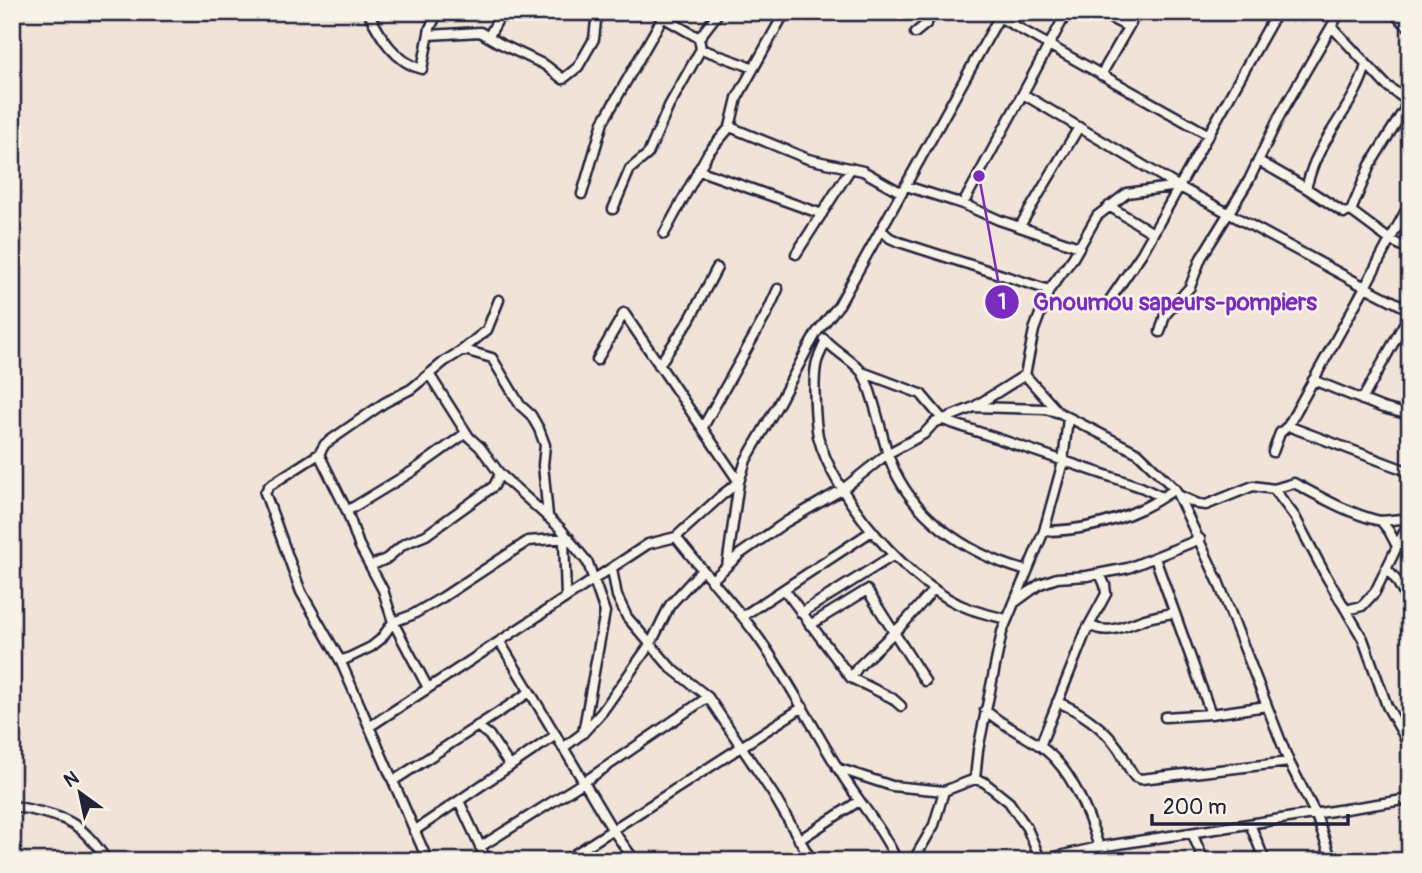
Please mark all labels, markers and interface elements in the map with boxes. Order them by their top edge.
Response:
callout: Gnoumou sapeurs-pompiers [984,279,1331,324]
text: Gnoumou sapeurs-pompiers [1033,288,1317,317]
text: 1 [998,289,1006,316]
north arrow [46,758,116,828]
text: N [59,766,83,793]
scale bar [1152,782,1348,826]
text: 200 m [1163,794,1227,821]

